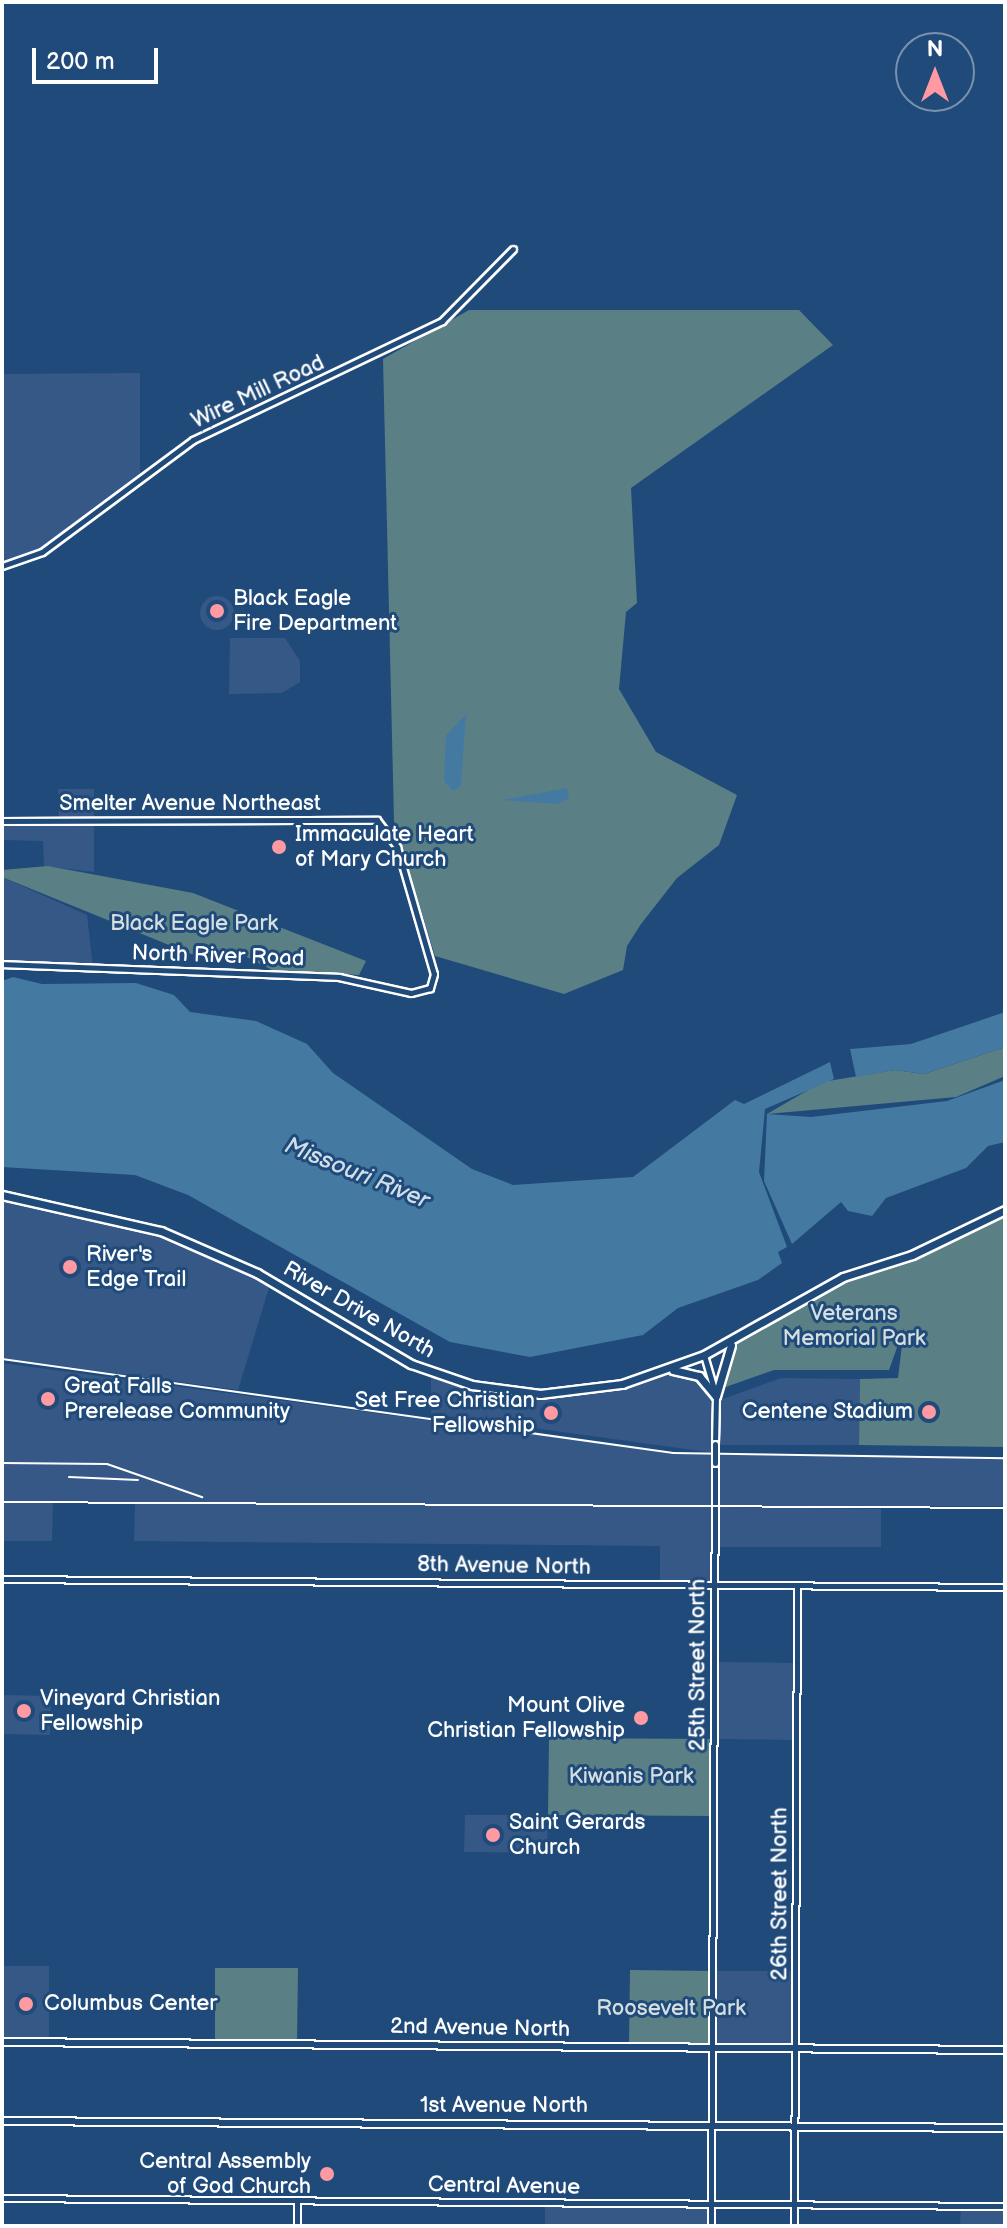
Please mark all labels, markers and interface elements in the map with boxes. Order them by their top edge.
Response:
scale bar [36,32,162,82]
north arrow [895,32,975,112]
text: N [927,36,943,63]
text: 200 m [46,47,115,76]
street label: Wire Mill Road [187,350,329,434]
place label: Black Eagle Fire Department [233,585,397,636]
marker: Black Eagle Fire Department [208,602,226,620]
street label: Smelter Avenue Northeast [59,791,321,817]
place label: Immaculate Heart of Mary Church [295,821,473,872]
marker: Immaculate Heart of Mary Church [270,838,288,856]
park label: Black Eagle Park [110,911,278,937]
street label: North River Road [131,940,305,972]
water label: Missouri River [281,1131,433,1215]
place label: River's Edge Trail [86,1241,187,1292]
street label: River Drive North [278,1256,440,1364]
marker: River's Edge Trail [61,1258,79,1276]
park label: Veterans Memorial Park [782,1300,926,1352]
place label: Great Falls Prerelease Community [64,1373,290,1424]
place label: Set Free Christian Fellowship [355,1387,535,1438]
marker: Great Falls Prerelease Community [39,1390,57,1408]
place label: Centene Stadium [741,1399,913,1425]
marker: Centene Stadium [920,1403,938,1421]
marker: Set Free Christian Fellowship [542,1404,560,1422]
street label: 8th Avenue North [417,1551,591,1581]
street label: 25th Street North [685,1579,711,1751]
place label: Vineyard Christian Fellowship [40,1685,220,1736]
place label: Mount Olive Christian Fellowship [427,1692,625,1744]
marker: Vineyard Christian Fellowship [15,1702,33,1720]
marker: Mount Olive Christian Fellowship [632,1709,650,1727]
park label: Kiwanis Park [569,1764,693,1790]
street label: 26th Street North [767,1807,793,1981]
place label: Saint Gerards Church [509,1809,646,1860]
marker: Saint Gerards Church [484,1826,502,1844]
place label: Columbus Center [44,1991,217,2017]
marker: Columbus Center [15,1993,37,2015]
park label: Roosevelt Park [596,1996,746,2022]
street label: 2nd Avenue North [390,2013,570,2043]
street label: 1st Avenue North [420,2093,588,2119]
place label: Central Assembly of God Church [139,2148,311,2200]
marker: Central Assembly of God Church [318,2165,336,2183]
street label: Central Avenue [428,2171,580,2201]

